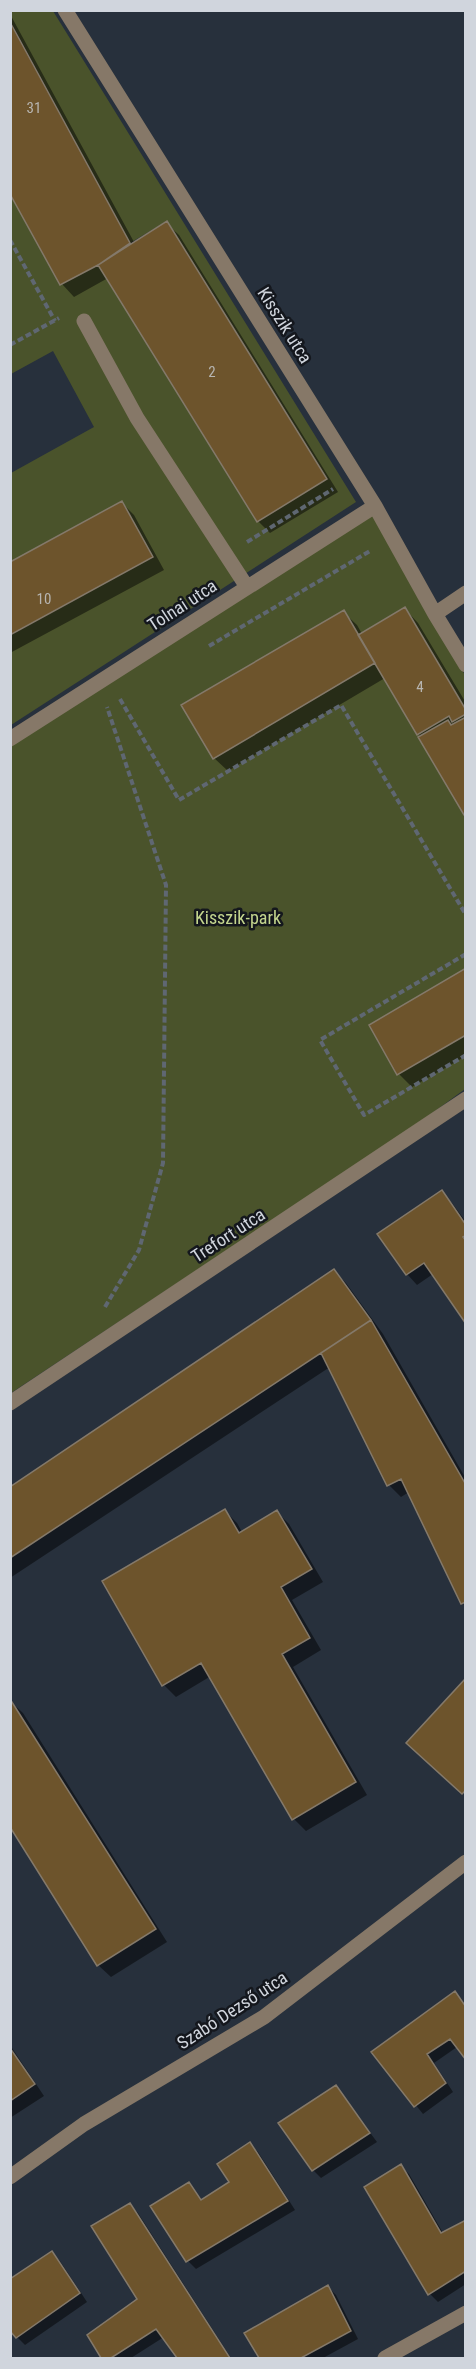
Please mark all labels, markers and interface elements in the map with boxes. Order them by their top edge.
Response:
house number: 31 [27,99,41,117]
street label: Kisszik utca [253,283,317,367]
house number: 2 [208,363,216,381]
street label: Tolnai utca [143,575,221,635]
house number: 10 [37,590,51,608]
house number: 4 [416,678,424,696]
park label: Kisszik-park [195,907,281,928]
street label: Trefort utca [187,1203,269,1267]
street label: Szabó Dezső utca [173,1967,291,2053]

